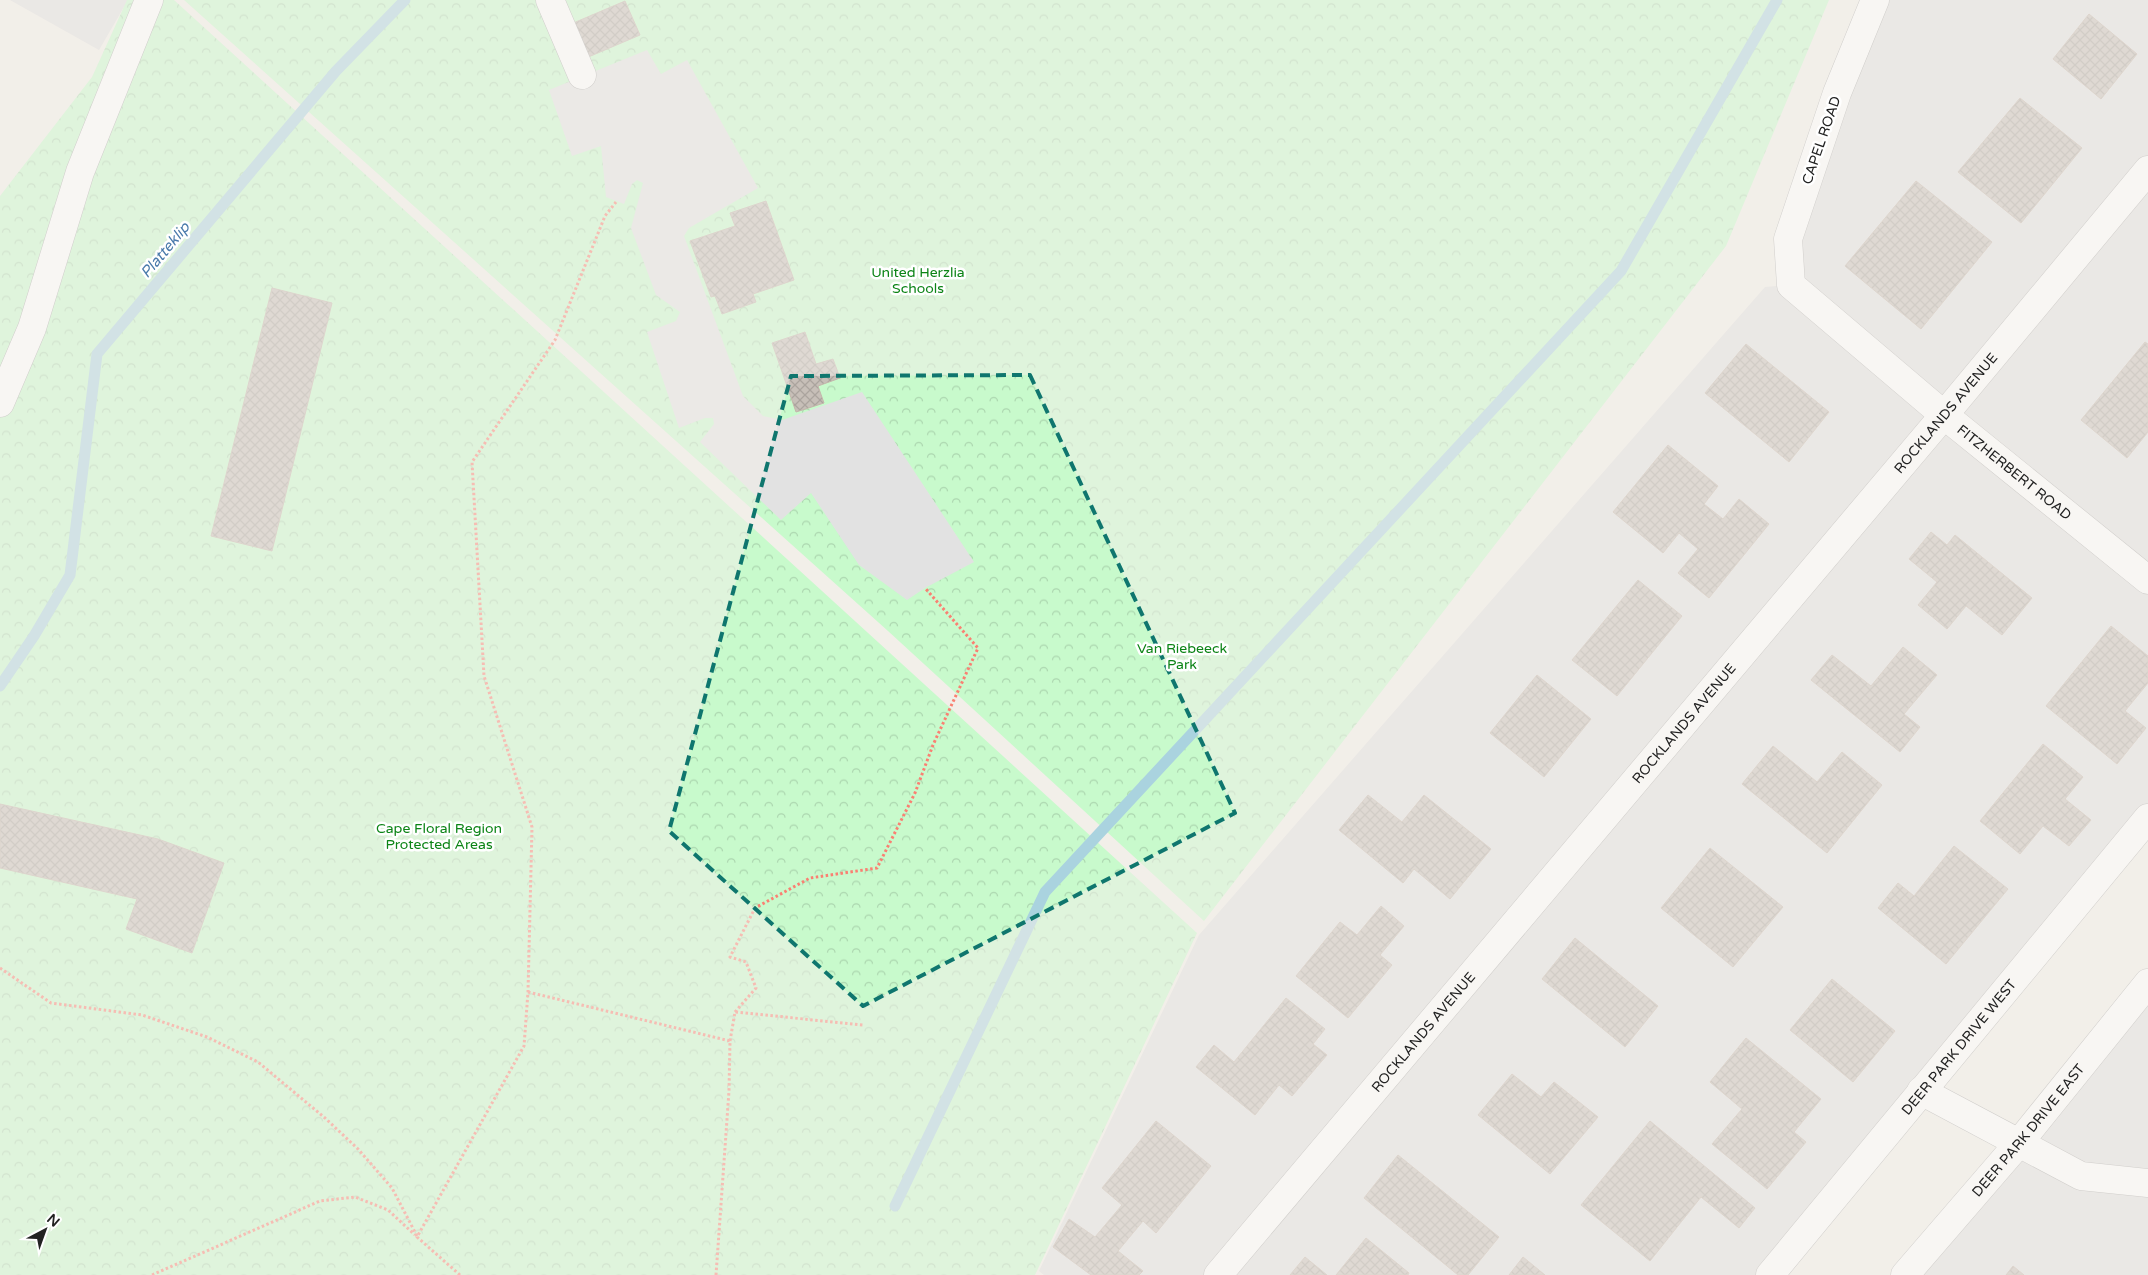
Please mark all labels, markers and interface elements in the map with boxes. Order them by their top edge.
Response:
street label: CAPEL ROAD [1798,94,1845,187]
water label: Platteklip [137,217,194,281]
park label: United Herzlia Schools [871,264,965,297]
street label: ROCKLANDS AVENUE [1890,349,2001,477]
street label: FITZHERBERT ROAD [1953,421,2075,524]
park label: Van Riebeeck Park [1137,640,1227,673]
street label: ROCKLANDS AVENUE [1629,660,1740,787]
park label: Cape Floral Region Protected Areas [376,820,502,853]
street label: ROCKLANDS AVENUE [1368,969,1479,1096]
street label: DEER PARK DRIVE WEST [1898,976,2020,1118]
street label: DEER PARK DRIVE EAST [1968,1060,2088,1200]
north arrow [20,1205,70,1255]
text: N [43,1210,63,1231]

